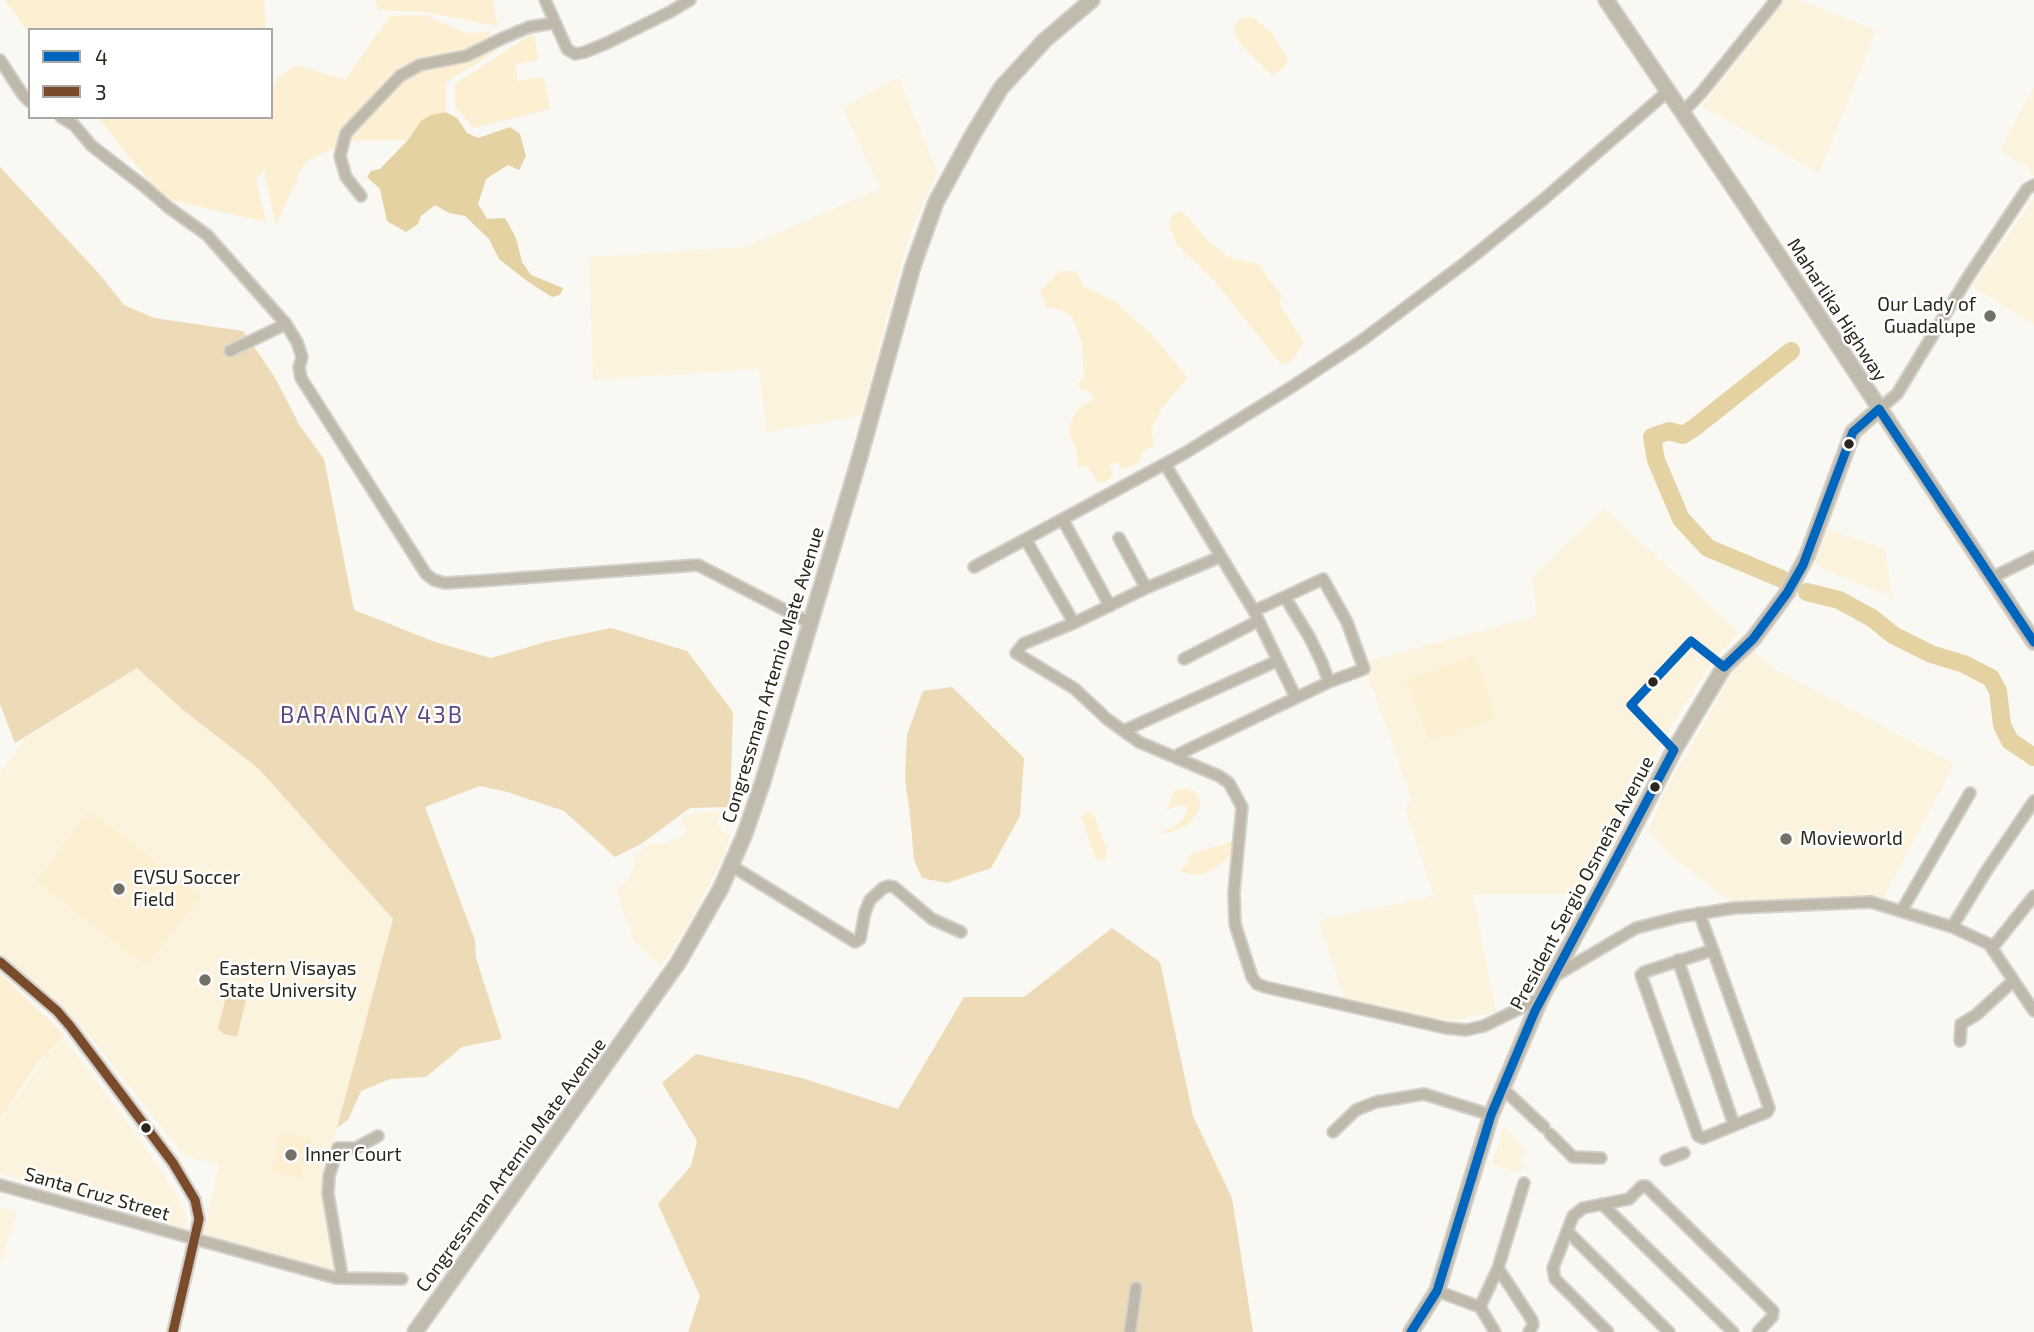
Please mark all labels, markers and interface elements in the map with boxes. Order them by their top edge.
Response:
legend [28,28,273,119]
text: 4 [95,44,108,69]
text: 3 [95,79,107,104]
street label: Maharlika Highway [1782,234,1892,386]
place label: Our Lady of Guadalupe [1877,294,1976,338]
marker: Our Lady of Guadalupe [1982,308,1998,324]
unlabelled marker [1842,437,1856,451]
street label: Congressman Artemio Mate Avenue [717,524,829,826]
unlabelled marker [1646,675,1660,689]
district label: BARANGAY 43B [281,701,463,729]
street label: President Sergio Osmeña Avenue [1505,752,1659,1014]
unlabelled marker [1648,780,1662,794]
place label: Movieworld [1800,828,1903,850]
marker: Movieworld [1778,831,1794,847]
place label: EVSU Soccer Field [133,867,240,911]
marker: EVSU Soccer Field [111,881,127,897]
place label: Eastern Visayas State University [219,958,357,1002]
marker: Eastern Visayas State University [197,972,213,988]
street label: Congressman Artemio Mate Avenue [411,1034,611,1296]
unlabelled marker [139,1121,153,1135]
place label: Inner Court [305,1144,401,1166]
marker: Inner Court [283,1147,299,1163]
street label: Santa Cruz Street [22,1162,172,1226]

